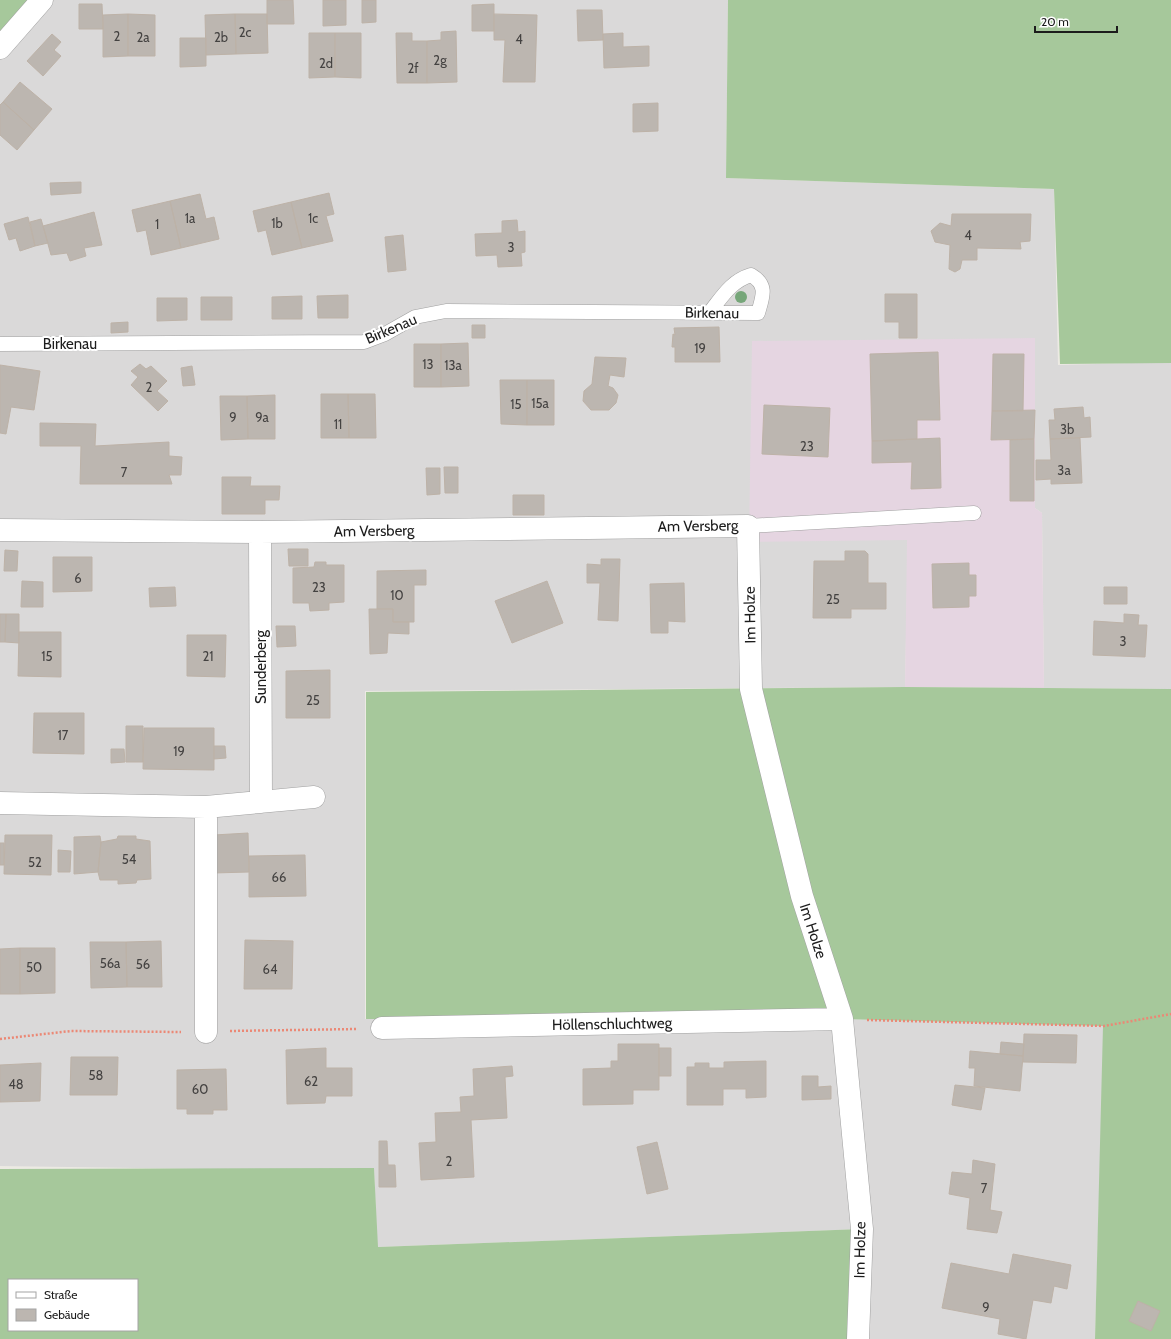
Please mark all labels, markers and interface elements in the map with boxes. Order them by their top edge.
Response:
scale bar [1035,8,1117,34]
text: 20 m [1041,14,1069,29]
house number: 2c [239,24,251,40]
house number: 2 [114,28,121,44]
house number: 2a [136,29,150,45]
house number: 2b [214,29,228,45]
house number: 4 [515,31,523,47]
house number: 2g [433,52,447,68]
house number: 2d [319,55,333,71]
house number: 2f [407,60,419,76]
house number: 1a [185,210,196,226]
house number: 1c [308,210,318,226]
house number: 1b [271,215,283,231]
house number: 1 [155,216,159,232]
house number: 4 [964,227,972,243]
house number: 3 [507,239,515,255]
street label: Birkenau [685,304,739,322]
street label: Birkenau [362,310,420,348]
street label: Birkenau [43,335,97,353]
house number: 19 [694,340,706,356]
house number: 13 [422,356,434,372]
house number: 13a [444,357,463,373]
house number: 2 [146,379,153,395]
house number: 15a [531,395,550,411]
house number: 15 [510,396,522,412]
house number: 9 [229,409,237,425]
house number: 9a [255,409,270,425]
house number: 11 [334,416,342,432]
house number: 3b [1060,421,1074,437]
house number: 23 [800,438,814,454]
house number: 3a [1057,462,1071,478]
house number: 7 [121,464,128,480]
street label: Am Versberg [657,516,739,536]
street label: Am Versberg [333,521,415,541]
house number: 6 [74,570,82,586]
house number: 23 [312,579,326,595]
street label: Im Holze [740,586,759,644]
house number: 10 [390,587,404,603]
house number: 25 [826,591,840,607]
street label: Sunderberg [252,630,270,704]
house number: 3 [1119,633,1127,649]
house number: 15 [41,648,53,664]
house number: 21 [202,648,214,664]
house number: 25 [306,692,320,708]
house number: 17 [58,727,69,743]
house number: 19 [173,743,185,759]
house number: 54 [122,851,137,867]
house number: 52 [28,854,42,870]
house number: 66 [272,869,286,885]
street label: Im Holze [796,901,830,961]
house number: 56a [100,955,121,971]
house number: 56 [136,956,150,972]
house number: 50 [26,959,42,975]
house number: 64 [263,961,278,977]
street label: Höllenschluchtweg [552,1014,673,1034]
house number: 58 [89,1067,104,1083]
house number: 62 [304,1073,318,1089]
house number: 48 [8,1076,24,1092]
house number: 60 [192,1081,208,1097]
house number: 2 [446,1153,453,1169]
house number: 7 [981,1180,988,1196]
street label: Im Holze [851,1221,870,1279]
legend [8,1279,138,1331]
text: Straße [44,1287,77,1302]
house number: 9 [982,1299,990,1315]
text: Gebäude [44,1307,90,1322]

